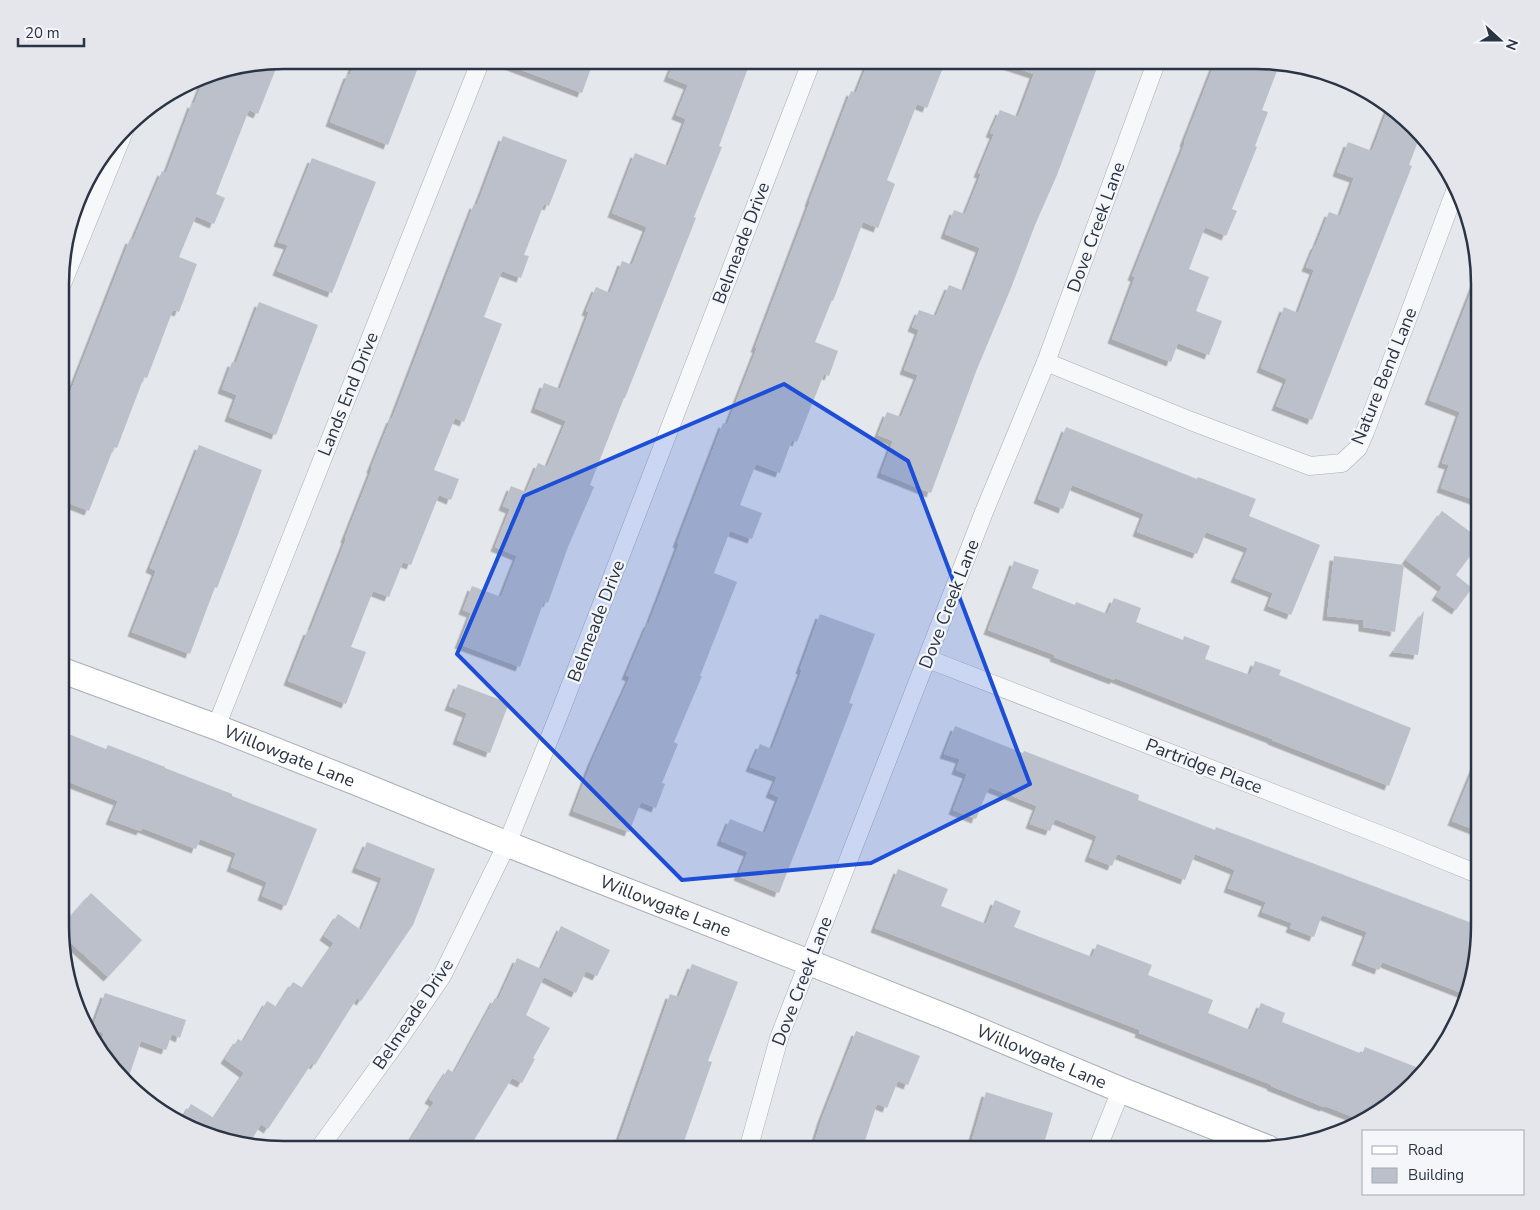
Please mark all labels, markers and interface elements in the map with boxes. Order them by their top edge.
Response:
scale bar [18,15,84,47]
north arrow [1475,15,1525,65]
text: 20 m [25,23,60,43]
text: N [1501,36,1522,53]
street label: Dove Creek Lane [1061,159,1131,295]
street label: Belmeade Drive [707,178,775,308]
street label: Nature Bend Lane [1346,304,1422,448]
street label: Lands End Drive [312,328,384,460]
street label: Dove Creek Lane [913,536,985,672]
street label: Belmeade Drive [562,556,630,686]
street label: Willowgate Lane [220,719,358,793]
street label: Partridge Place [1142,733,1266,799]
street label: Willowgate Lane [596,870,735,943]
street label: Dove Creek Lane [766,913,838,1049]
street label: Belmeade Drive [367,954,459,1074]
street label: Willowgate Lane [973,1019,1110,1095]
legend [1362,1130,1525,1195]
text: Road [1408,1140,1443,1160]
text: Building [1408,1165,1464,1185]

